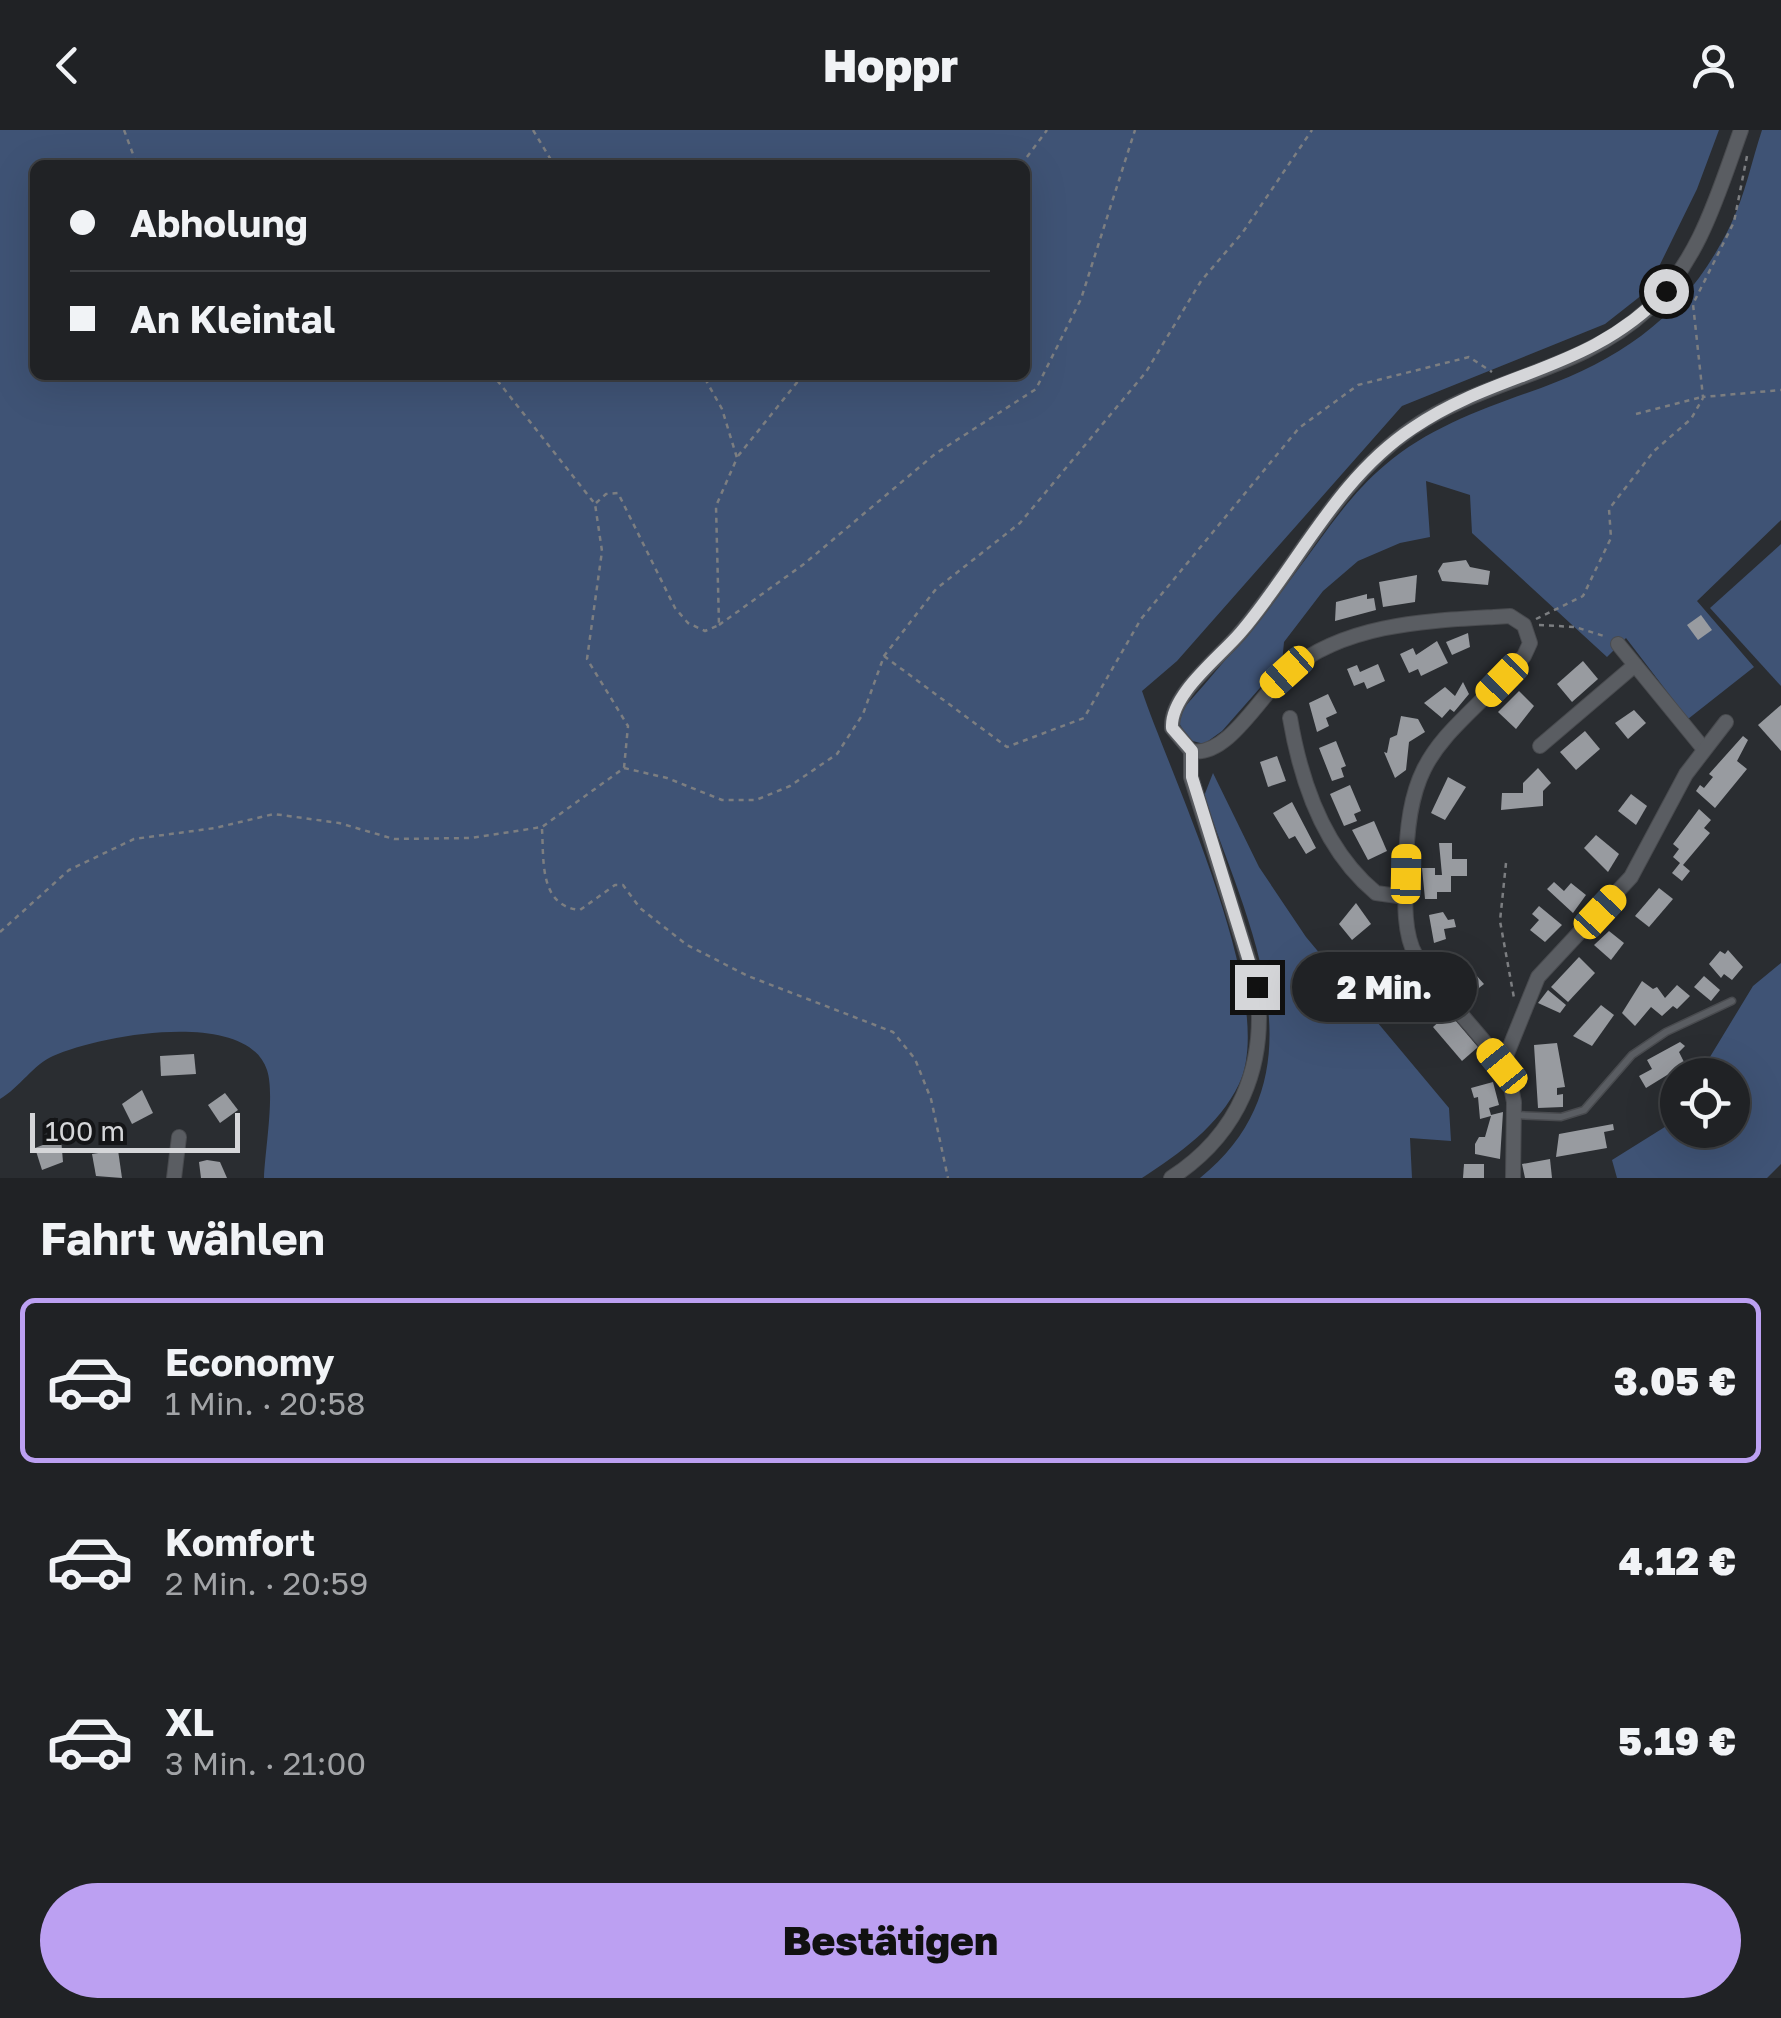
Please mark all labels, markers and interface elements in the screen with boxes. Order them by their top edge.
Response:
icon: back [40,38,95,93]
text: Hoppr [823,38,958,92]
icon: person [1686,38,1741,93]
text: Abholung [130,200,308,245]
route start [1644,269,1689,314]
text: An Kleintal [130,296,335,341]
car [1255,641,1319,703]
car [1470,648,1534,712]
car [1390,844,1422,904]
car [1569,880,1631,944]
callout: 2 Min. [1292,952,1477,1022]
route end [1235,965,1280,1010]
text: 2 Min. [1337,968,1432,1006]
car [1471,1033,1533,1099]
map controls [1660,1058,1750,1148]
button: locate [1660,1058,1750,1148]
scale bar [30,1108,240,1153]
text: 100 m [45,1114,125,1147]
text: Fahrt wählen [40,1211,325,1265]
icon: car [45,1336,135,1426]
text: Economy [165,1339,334,1384]
text: 3.05 € [1614,1358,1736,1403]
text: 1 Min. · 20:58 [165,1384,366,1422]
icon: car [45,1516,135,1606]
text: Komfort [165,1519,315,1564]
text: 4.12 € [1619,1538,1736,1583]
text: 2 Min. · 20:59 [165,1564,368,1602]
icon: car [45,1696,135,1786]
text: XL [165,1699,214,1744]
text: 5.19 € [1618,1718,1736,1763]
text: 3 Min. · 21:00 [165,1744,366,1782]
button: Bestätigen [40,1883,1741,1998]

